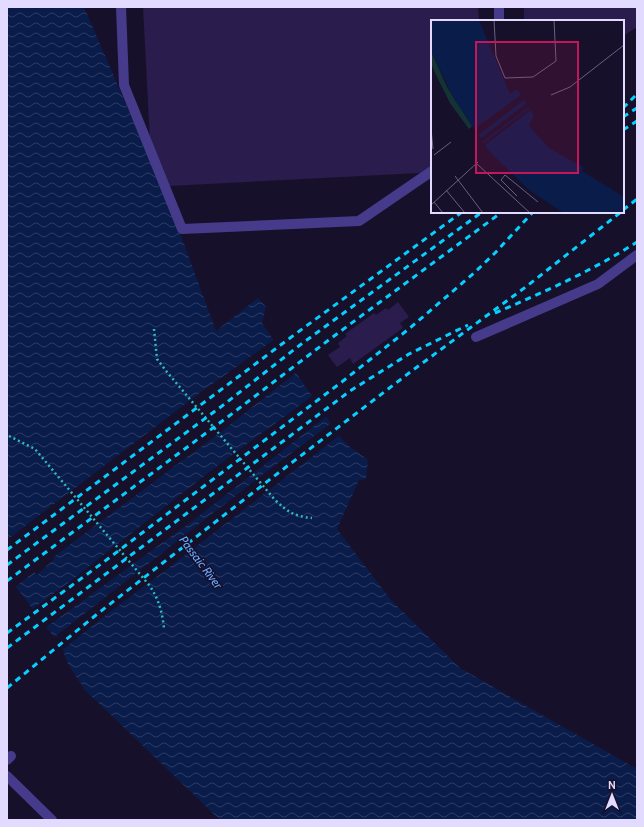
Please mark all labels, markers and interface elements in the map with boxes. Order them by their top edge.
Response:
inset map [431,20,624,213]
water label: Passaic River [176,533,227,592]
north arrow [592,775,632,815]
text: N [608,778,616,792]

